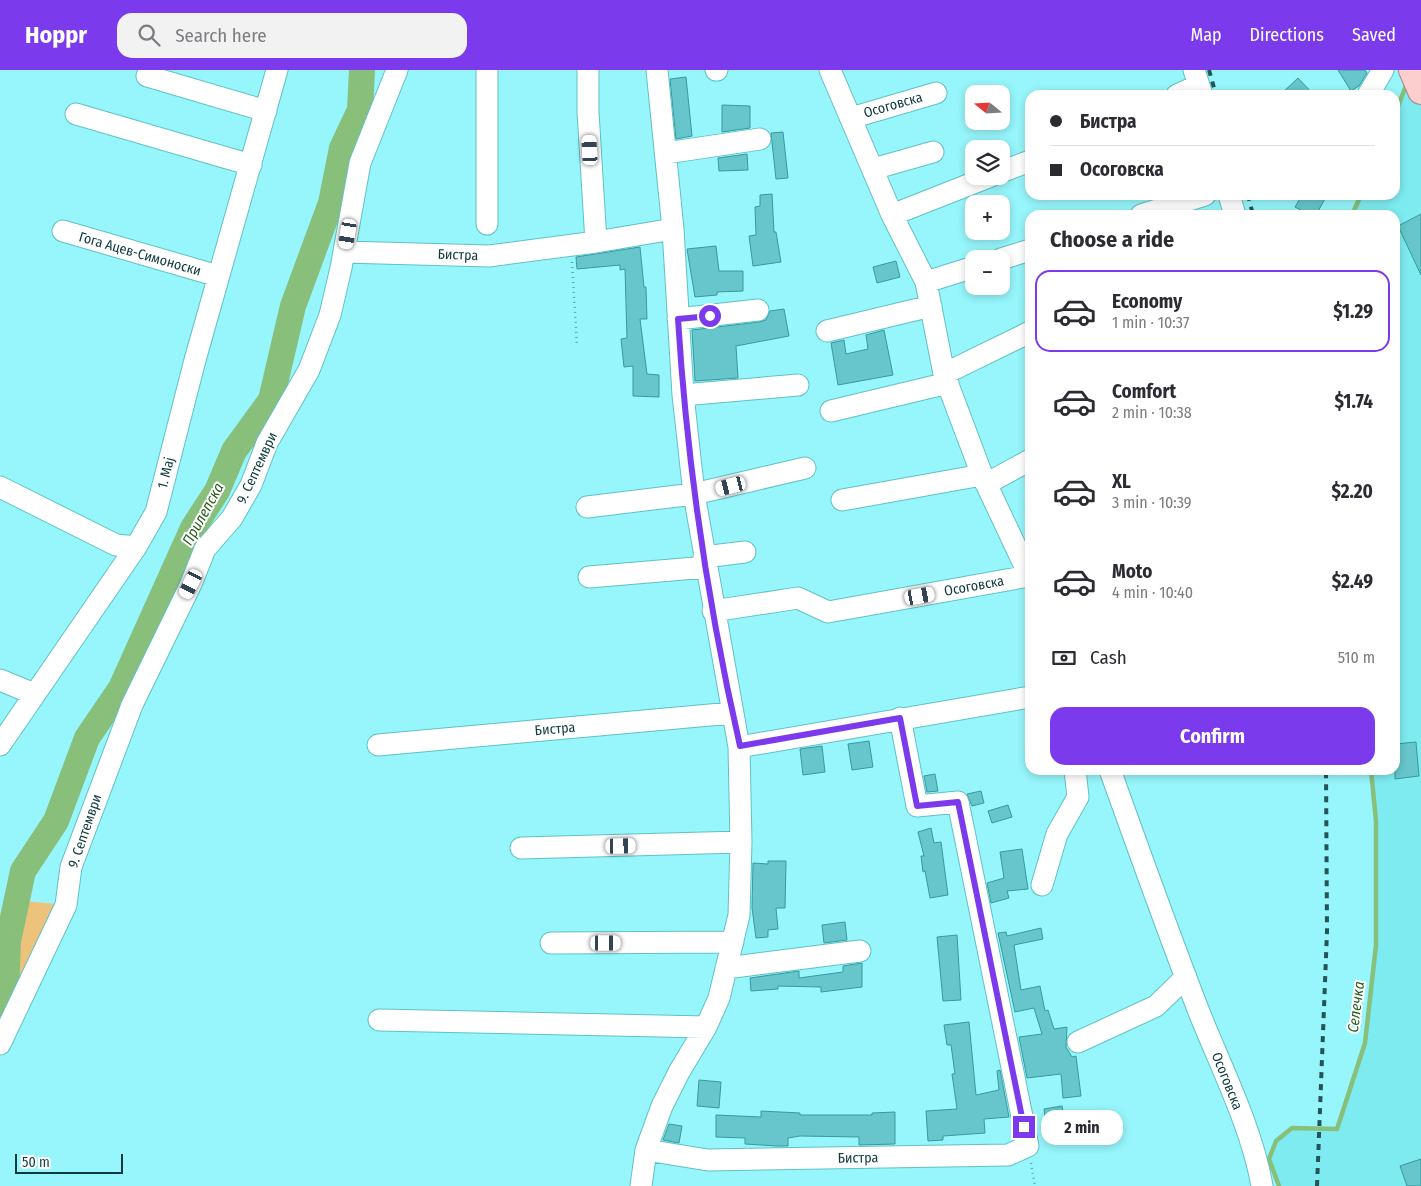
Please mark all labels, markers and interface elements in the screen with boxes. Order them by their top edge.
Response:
search box [117,13,467,58]
text: Hoppr [25,21,87,49]
icon: search [135,21,163,49]
text: Search here [175,24,267,47]
text: Map [1190,24,1222,46]
text: Directions [1250,24,1324,46]
text: Saved [1352,24,1396,46]
north arrow [965,85,1010,130]
map controls [965,85,1010,295]
street label: Осоговска [862,88,925,122]
text: Бистра [1080,110,1137,133]
car [581,135,598,165]
button: layers [965,140,1010,185]
text: Осоговска [1080,158,1164,181]
button: + [965,195,1010,240]
car [338,218,357,250]
text: Choose a ride [1050,226,1174,253]
street label: Гога Ацев-Симоноски [77,228,203,280]
street label: Бистра [437,246,479,264]
button: − [965,250,1010,295]
icon: car [1052,289,1097,334]
text: Economy [1112,290,1182,313]
text: $1.29 [1333,300,1373,323]
route start [699,305,721,327]
text: 1 min · 10:37 [1112,313,1189,332]
icon: car [1052,379,1097,424]
text: Comfort [1112,380,1176,403]
text: $1.74 [1335,390,1373,413]
text: 2 min · 10:38 [1112,403,1192,422]
street label: 9. Септември [233,430,281,506]
street label: 1. Мај [154,455,178,491]
icon: car [1052,469,1097,514]
text: XL [1112,470,1131,493]
car [714,475,747,497]
water label: Прилепска [178,479,228,548]
text: $2.20 [1331,480,1373,503]
text: 3 min · 10:39 [1112,493,1192,512]
icon: car [1052,559,1097,604]
text: Moto [1112,560,1152,583]
car [177,567,204,601]
text: $2.49 [1332,570,1373,593]
street label: Осоговска [943,572,1005,600]
text: 4 min · 10:40 [1112,583,1193,602]
car [903,586,936,606]
icon: cash [1050,644,1078,672]
text: Cash [1090,646,1127,669]
text: 510 m [1338,648,1375,667]
button: Confirm [1050,707,1375,765]
street label: Бистра [534,719,576,739]
street label: 9. Септември [64,792,106,870]
car [605,838,636,854]
car [591,936,621,951]
water label: Селечка [1344,980,1368,1034]
street label: Осоговска [1208,1050,1246,1112]
callout: 2 min [1042,1110,1124,1144]
route end [1013,1116,1035,1138]
text: 2 min [1064,1118,1100,1137]
street label: Бистра [837,1149,879,1167]
scale bar [15,1151,122,1174]
text: 50 m [22,1154,50,1171]

